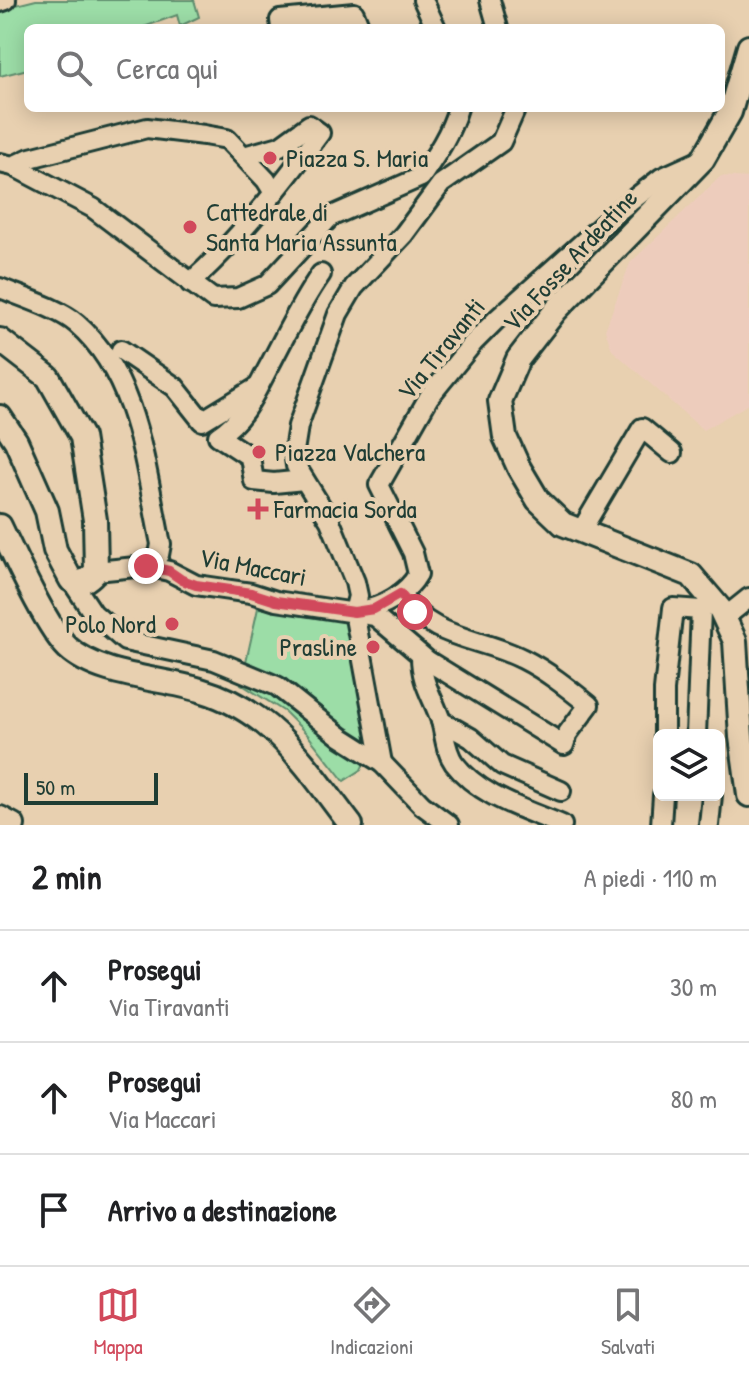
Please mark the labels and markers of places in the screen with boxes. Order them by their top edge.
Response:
place label: Piazza S. Maria [286,140,428,175]
marker: Piazza S. Maria [261,149,279,167]
place label: Cattedrale di Santa Maria Assunta [206,194,397,259]
marker: Cattedrale di Santa Maria Assunta [181,218,199,236]
place label: Piazza Valchera [275,434,425,469]
marker: Piazza Valchera [250,443,268,461]
place label: Farmacia Sorda [273,491,417,526]
marker: Farmacia Sorda [249,500,267,518]
place label: Polo Nord [65,606,156,641]
marker: Polo Nord [163,615,181,633]
place label: Prasline [279,629,357,664]
marker: Prasline [364,638,382,656]

